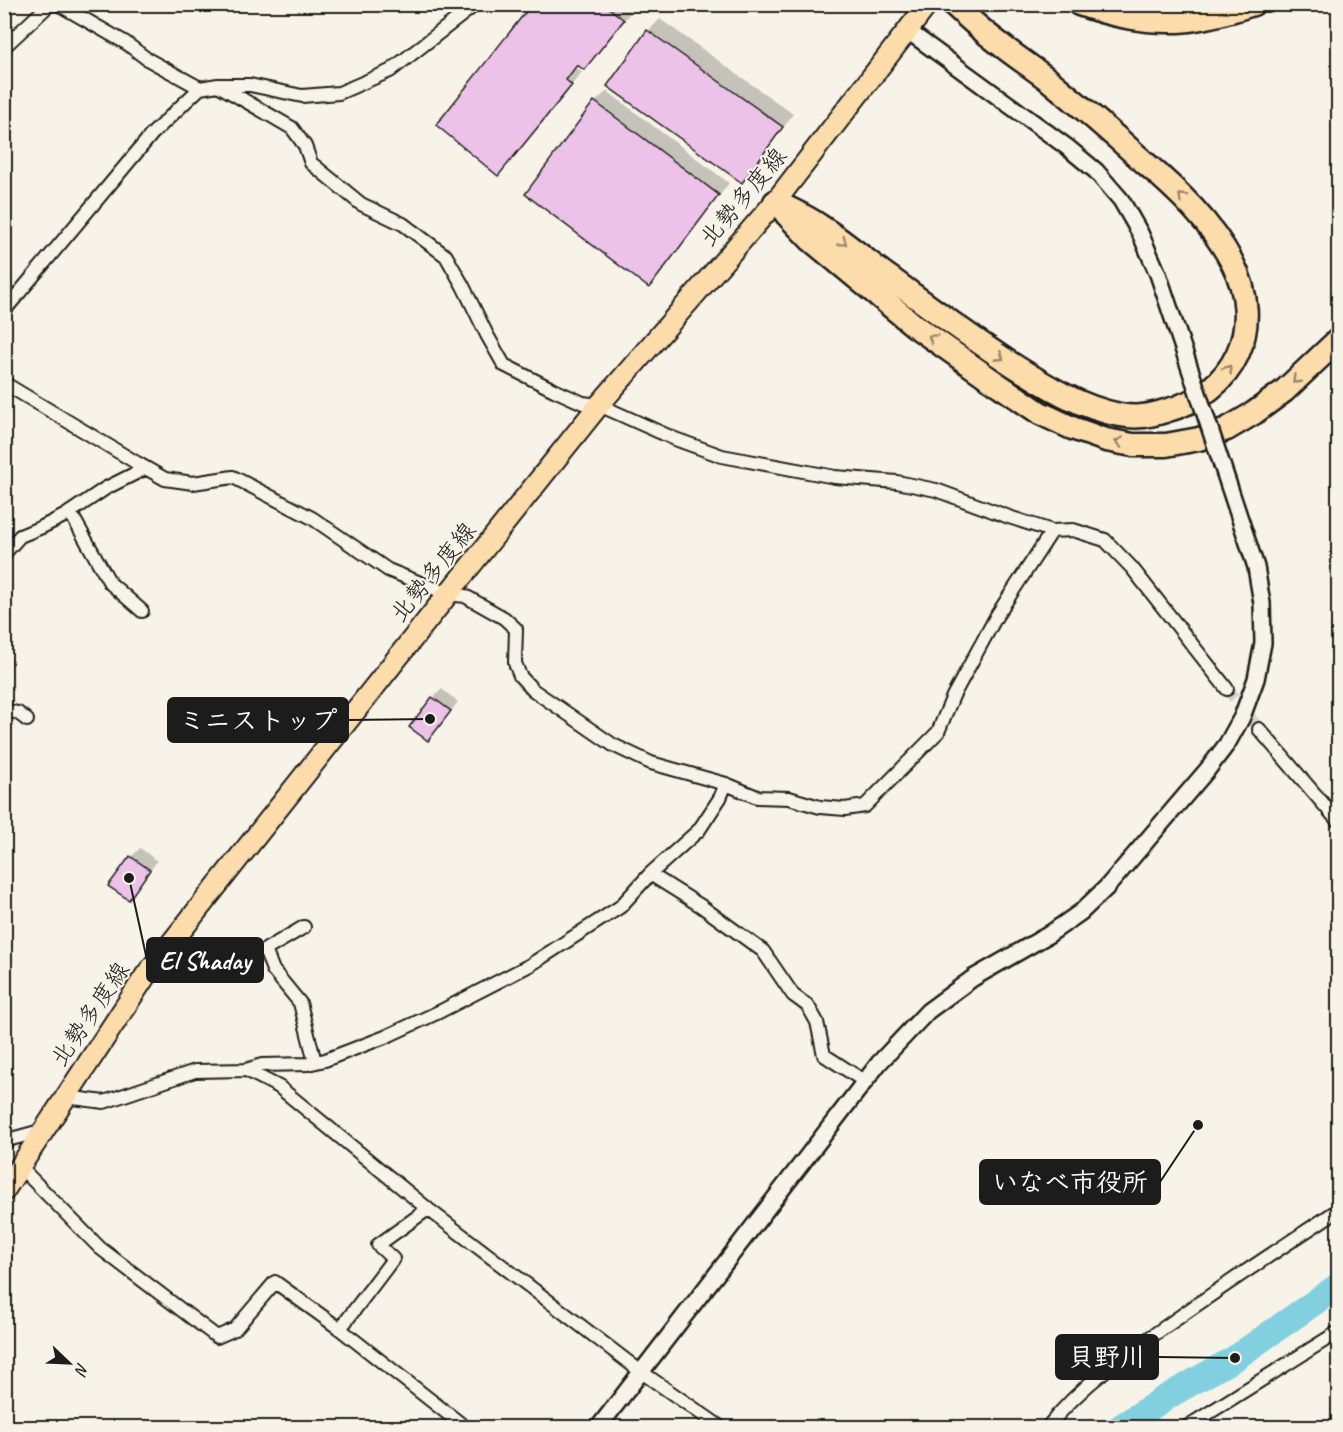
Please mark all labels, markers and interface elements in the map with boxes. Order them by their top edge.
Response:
street label: 北勢多度線 [693,141,793,253]
one-way arrow [1179,194,1190,205]
one-way arrow [836,235,847,246]
one-way arrow [928,334,939,345]
one-way arrow [994,350,1005,361]
one-way arrow [1221,365,1232,376]
one-way arrow [1292,373,1303,384]
one-way arrow [1115,437,1124,449]
street label: 北勢多度線 [384,516,482,628]
callout: ミニストップ [168,698,348,742]
text: ミニストップ [179,704,337,737]
callout: El Shaday [147,938,263,982]
text: El Shaday [159,944,254,977]
street label: 北勢多度線 [44,956,136,1072]
callout: いなべ市役所 [980,1160,1160,1204]
text: いなべ市役所 [992,1166,1148,1199]
north arrow [39,1333,99,1393]
callout: 貝野川 [1056,1335,1158,1379]
text: 貝野川 [1068,1341,1146,1374]
text: N [70,1360,93,1380]

